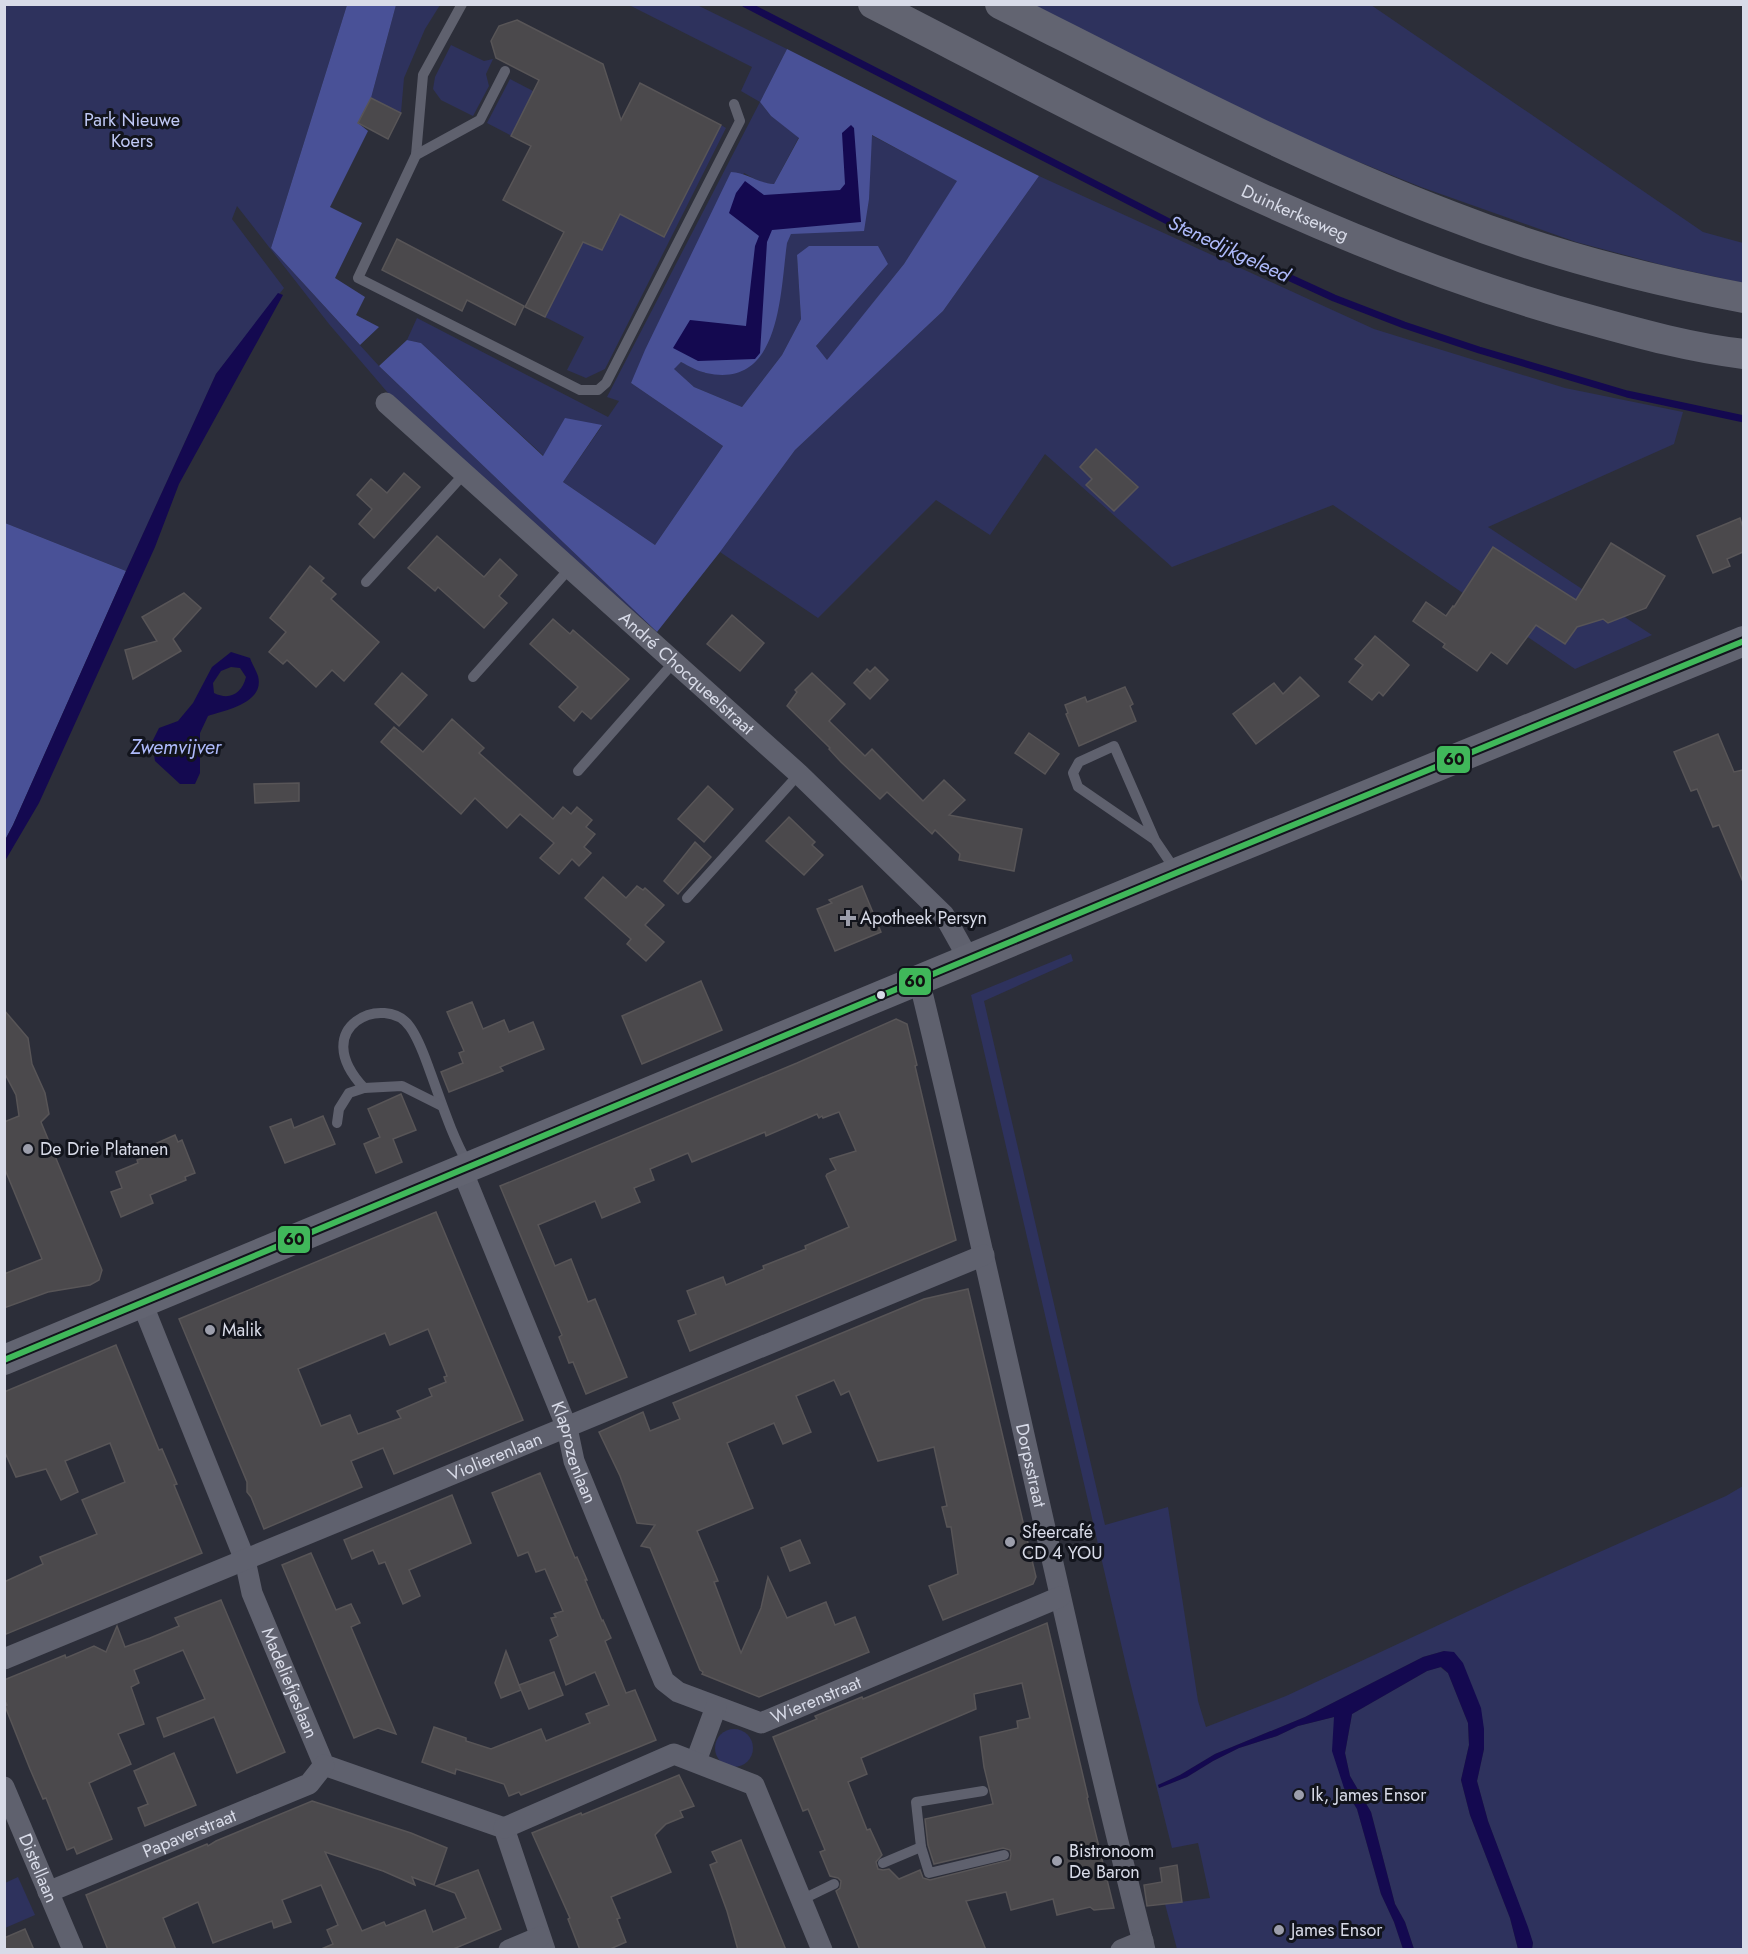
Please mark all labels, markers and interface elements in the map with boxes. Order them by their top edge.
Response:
park label: Park Nieuwe Koers [84,107,180,154]
street label: Duinkerkseweg [1237,178,1353,248]
water label: Stenedijkgeleed [1163,208,1295,290]
street label: André Chocqueelstraat [613,605,761,741]
water label: Zwemvijver [130,733,223,762]
line badge: 60 [1436,745,1471,774]
text: 60 [1443,748,1465,771]
place label: Apotheek Persyn [860,905,987,931]
marker: Apotheek Persyn [841,911,855,925]
line badge: 60 [898,967,932,996]
text: 60 [904,970,926,993]
unlabelled marker [875,989,887,1001]
place label: De Drie Platanen [40,1136,168,1162]
marker: De Drie Platanen [21,1142,35,1156]
line badge: 60 [277,1225,311,1254]
text: 60 [283,1228,305,1251]
place label: Malik [222,1317,262,1343]
marker: Malik [203,1323,217,1337]
street label: Klaprozenlaan [544,1397,603,1507]
street label: Dorpsstraat [1009,1421,1053,1510]
street label: Violierenlaan [444,1426,546,1488]
place label: Sfeercafé CD 4 YOU [1022,1519,1103,1566]
marker: Sfeercafé CD 4 YOU [1003,1535,1017,1549]
street label: Madeliefjeslaan [255,1623,324,1742]
street label: Wierenstraat [767,1669,866,1730]
place label: Ik, James Ensor [1311,1782,1427,1808]
marker: Ik, James Ensor [1292,1788,1306,1802]
street label: Papaverstraat [138,1802,241,1865]
street label: Distellaan [12,1829,64,1907]
place label: Bistronoom De Baron [1069,1838,1154,1885]
marker: Bistronoom De Baron [1050,1854,1064,1868]
place label: James Ensor [1289,1917,1383,1943]
marker: James Ensor [1272,1923,1286,1937]

